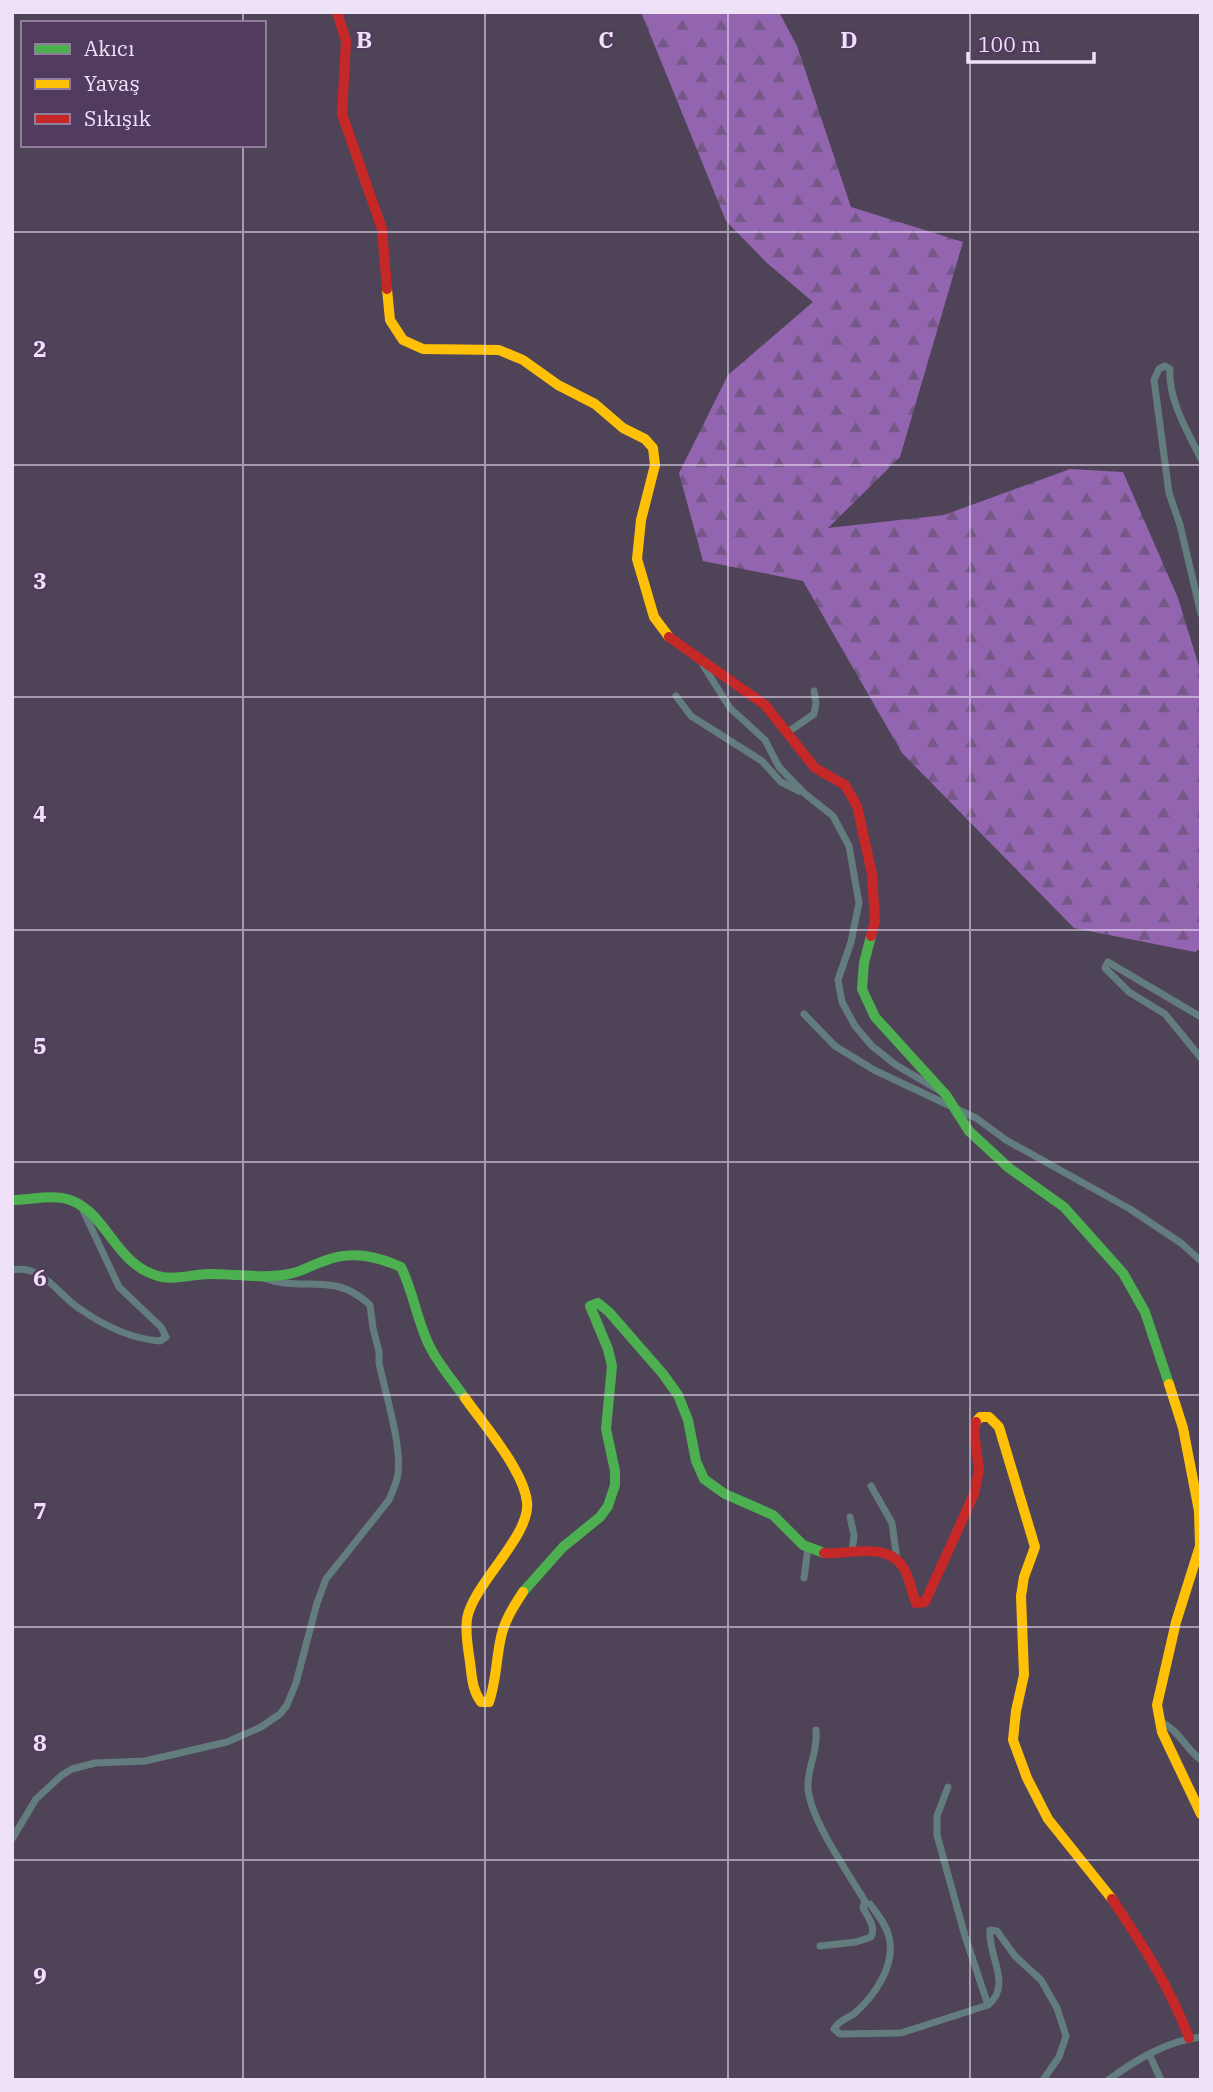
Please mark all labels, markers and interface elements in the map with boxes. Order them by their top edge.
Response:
legend [21,21,266,147]
scale bar [968,21,1094,65]
text: B [356,24,372,54]
text: C [598,24,614,54]
text: D [840,24,858,54]
text: 100 m [978,30,1041,58]
text: Akıcı [84,34,135,62]
text: Yavaş [84,69,140,97]
text: Sıkışık [84,104,152,132]
text: 2 [33,333,47,363]
text: 3 [33,565,47,595]
text: 4 [33,798,47,828]
text: 5 [33,1030,47,1060]
text: 6 [33,1262,47,1292]
text: 7 [33,1495,47,1525]
text: 8 [33,1727,47,1757]
text: 9 [33,1960,47,1990]

